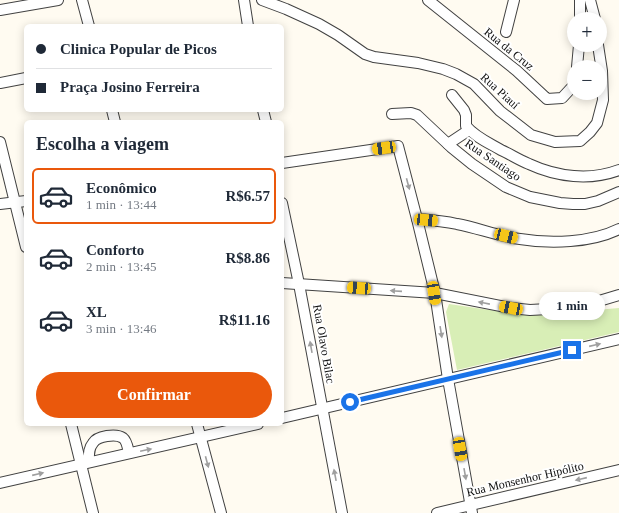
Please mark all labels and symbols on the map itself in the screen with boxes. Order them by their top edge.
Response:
street label: Rua da Cruz [481,25,537,73]
street label: Rua Piauí [478,70,523,112]
street label: Rua Santiago [462,136,524,184]
car [371,140,397,156]
one-way arrow [405,178,411,190]
car [414,213,438,227]
car [493,227,519,245]
car [426,280,442,306]
car [347,281,371,295]
one-way arrow [390,287,402,294]
callout: 1 min [539,292,605,320]
one-way arrow [478,300,490,306]
car [498,300,524,316]
street label: Rua Olavo Bilac [310,303,338,385]
one-way arrow [438,326,444,338]
one-way arrow [308,341,314,353]
route end [563,341,581,359]
one-way arrow [589,341,601,347]
route start [341,393,359,411]
car [452,436,468,462]
one-way arrow [140,446,152,452]
one-way arrow [204,456,210,468]
street label: Rua Monsenhor Hipólito [465,459,585,499]
one-way arrow [462,468,468,480]
one-way arrow [332,469,338,481]
one-way arrow [32,470,44,476]
one-way arrow [575,477,587,483]

